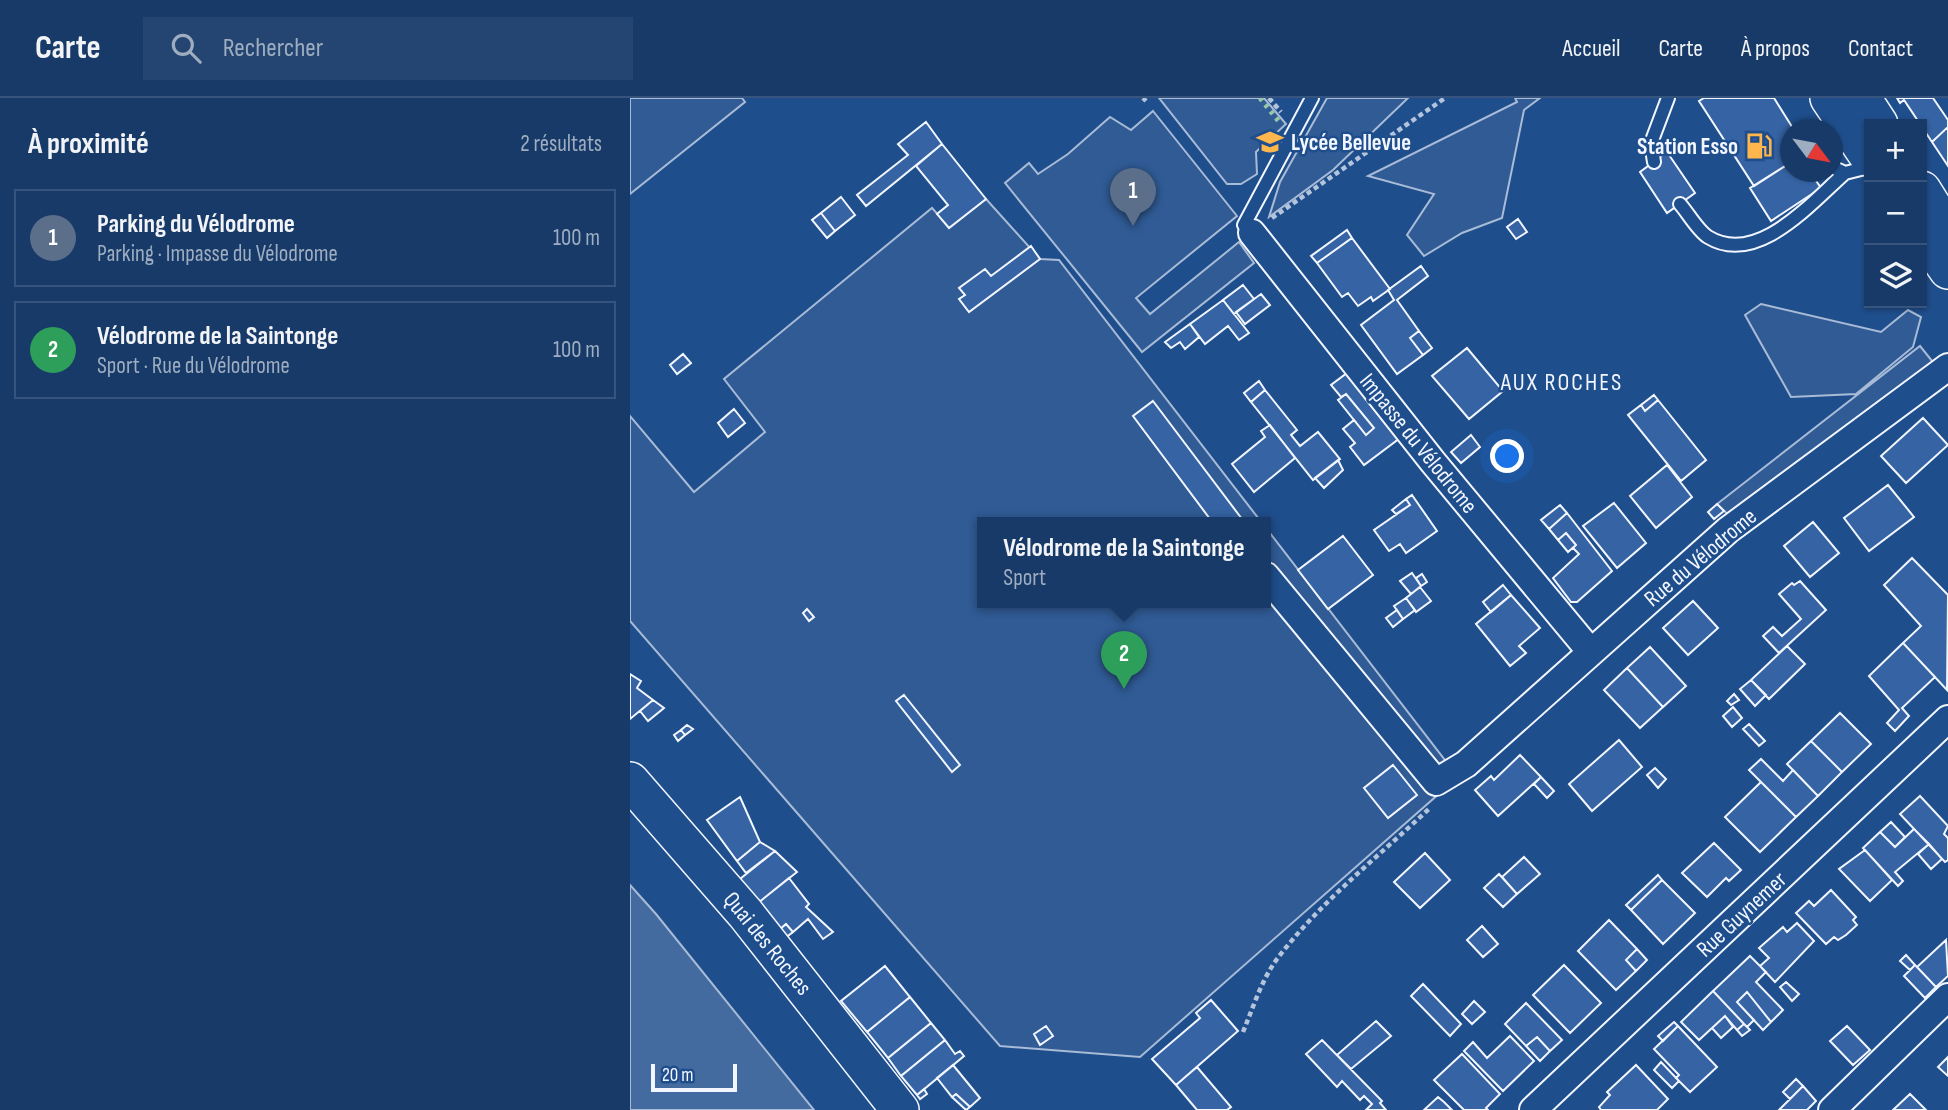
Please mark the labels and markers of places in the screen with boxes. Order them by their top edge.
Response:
school or university icon: Lycée Bellevue [1255,127,1285,157]
place label: Lycée Bellevue [1291,129,1411,157]
fuel station icon: Station Esso [1744,131,1774,161]
place label: Station Esso [1637,133,1738,161]
pin: 1 [1110,168,1156,226]
pin: 2 [1101,631,1147,689]

